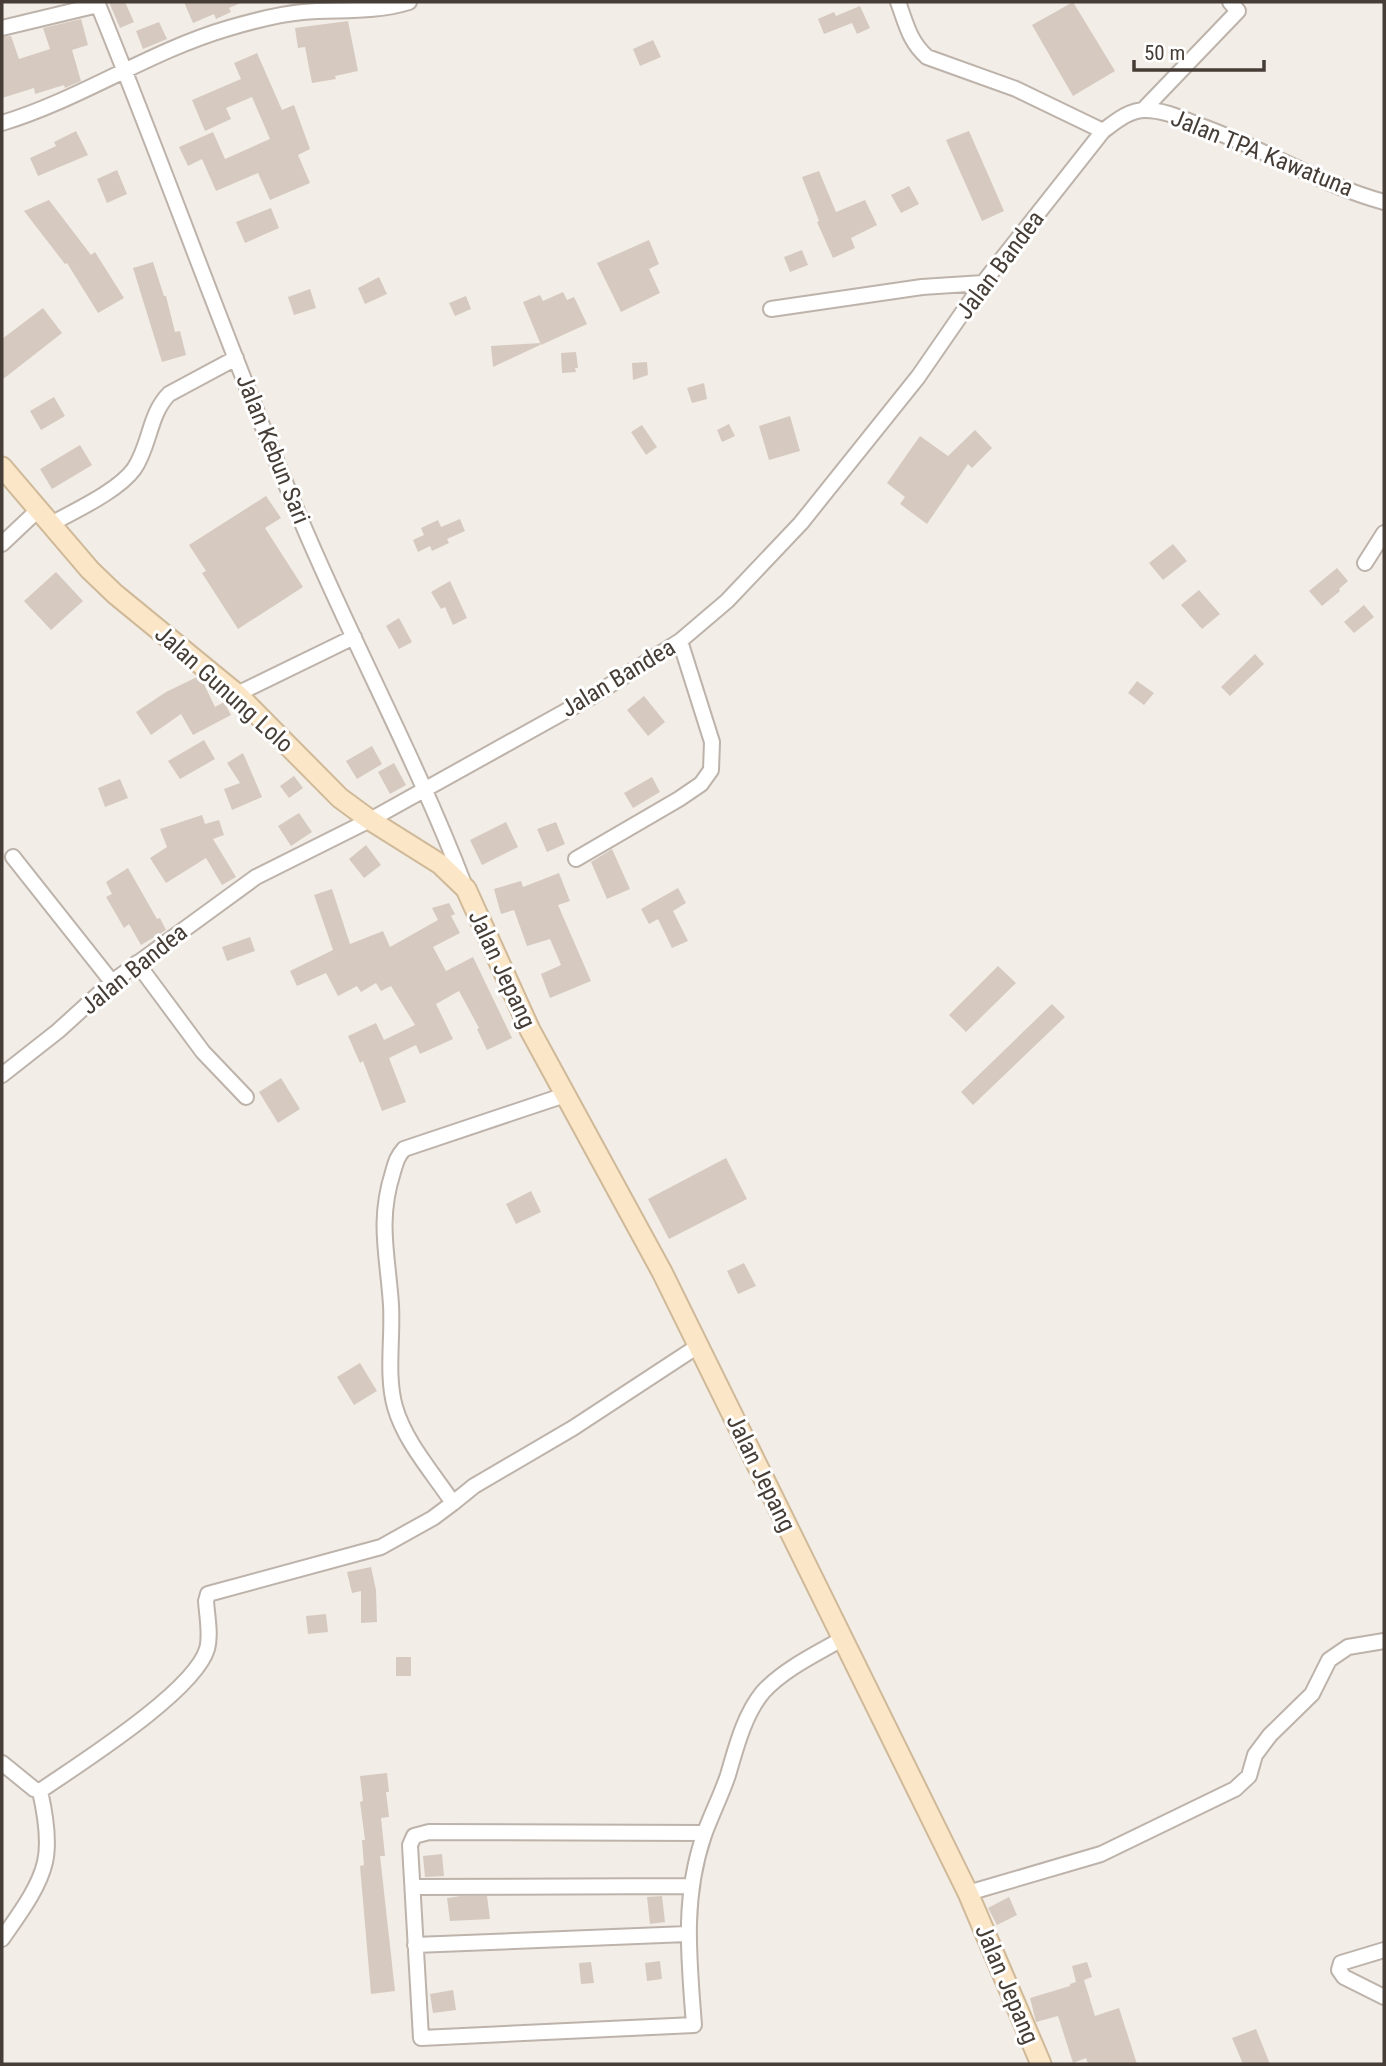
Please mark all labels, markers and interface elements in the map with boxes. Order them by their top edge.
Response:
scale bar [1134,28,1264,72]
text: 50 m [1144,41,1185,65]
street label: Jalan TPA Kawatuna [1167,104,1357,202]
street label: Jalan Bandea [950,205,1050,325]
street label: Jalan Kebun Sari [230,370,316,528]
street label: Jalan Gunung Lolo [149,620,299,758]
street label: Jalan Bandea [556,633,680,723]
street label: Jalan Jepang [462,906,542,1032]
street label: Jalan Bandea [75,918,193,1020]
street label: Jalan Jepang [721,1410,801,1536]
street label: Jalan Jepang [969,1920,1045,2048]

